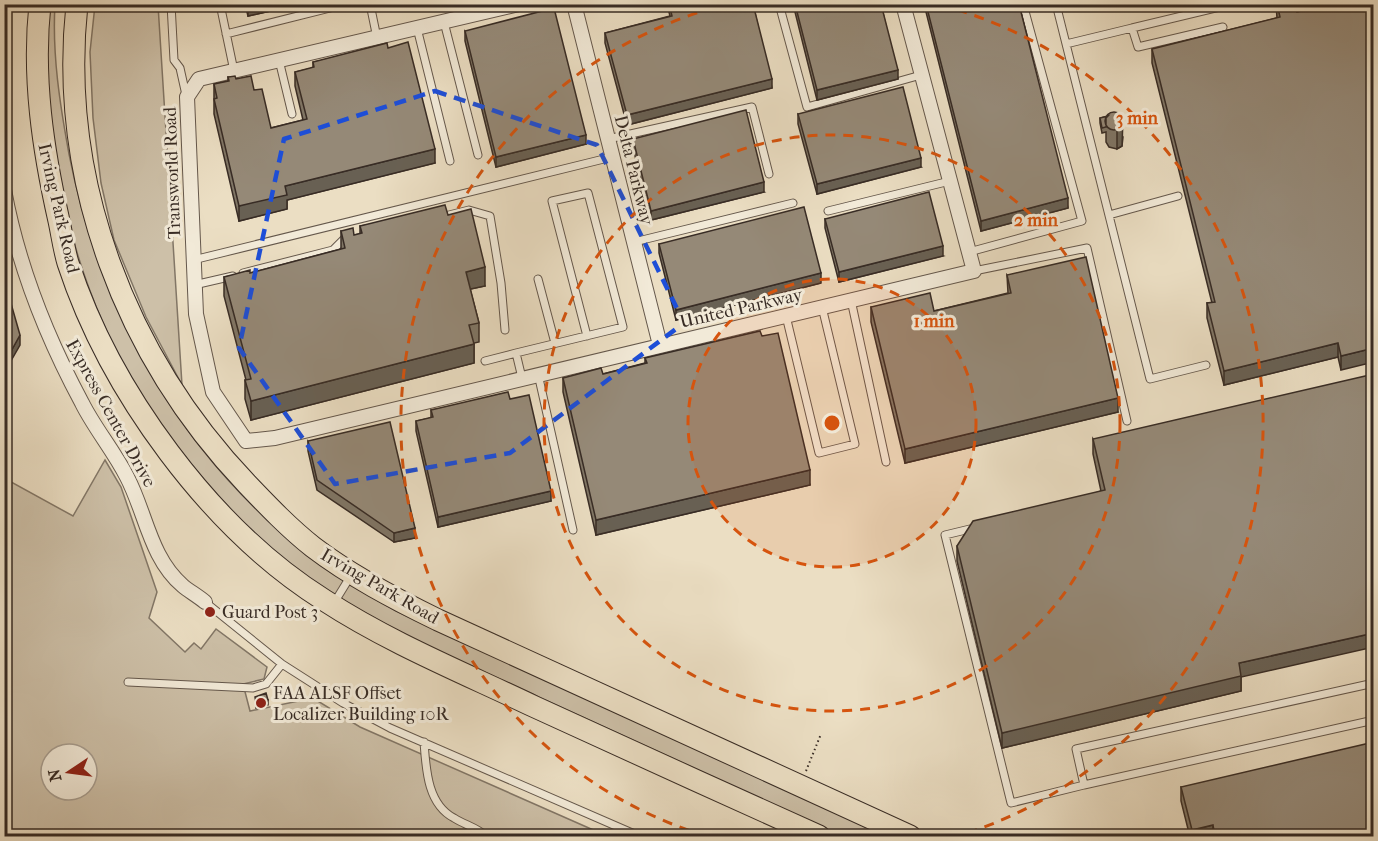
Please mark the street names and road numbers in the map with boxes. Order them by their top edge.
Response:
street label: Transworld Road [160,106,185,239]
street label: Delta Parkway [610,113,658,229]
street label: Irving Park Road [33,141,84,275]
street label: United Parkway [678,284,806,333]
street label: Express Center Drive [61,336,160,491]
street label: Irving Park Road [317,544,443,629]

